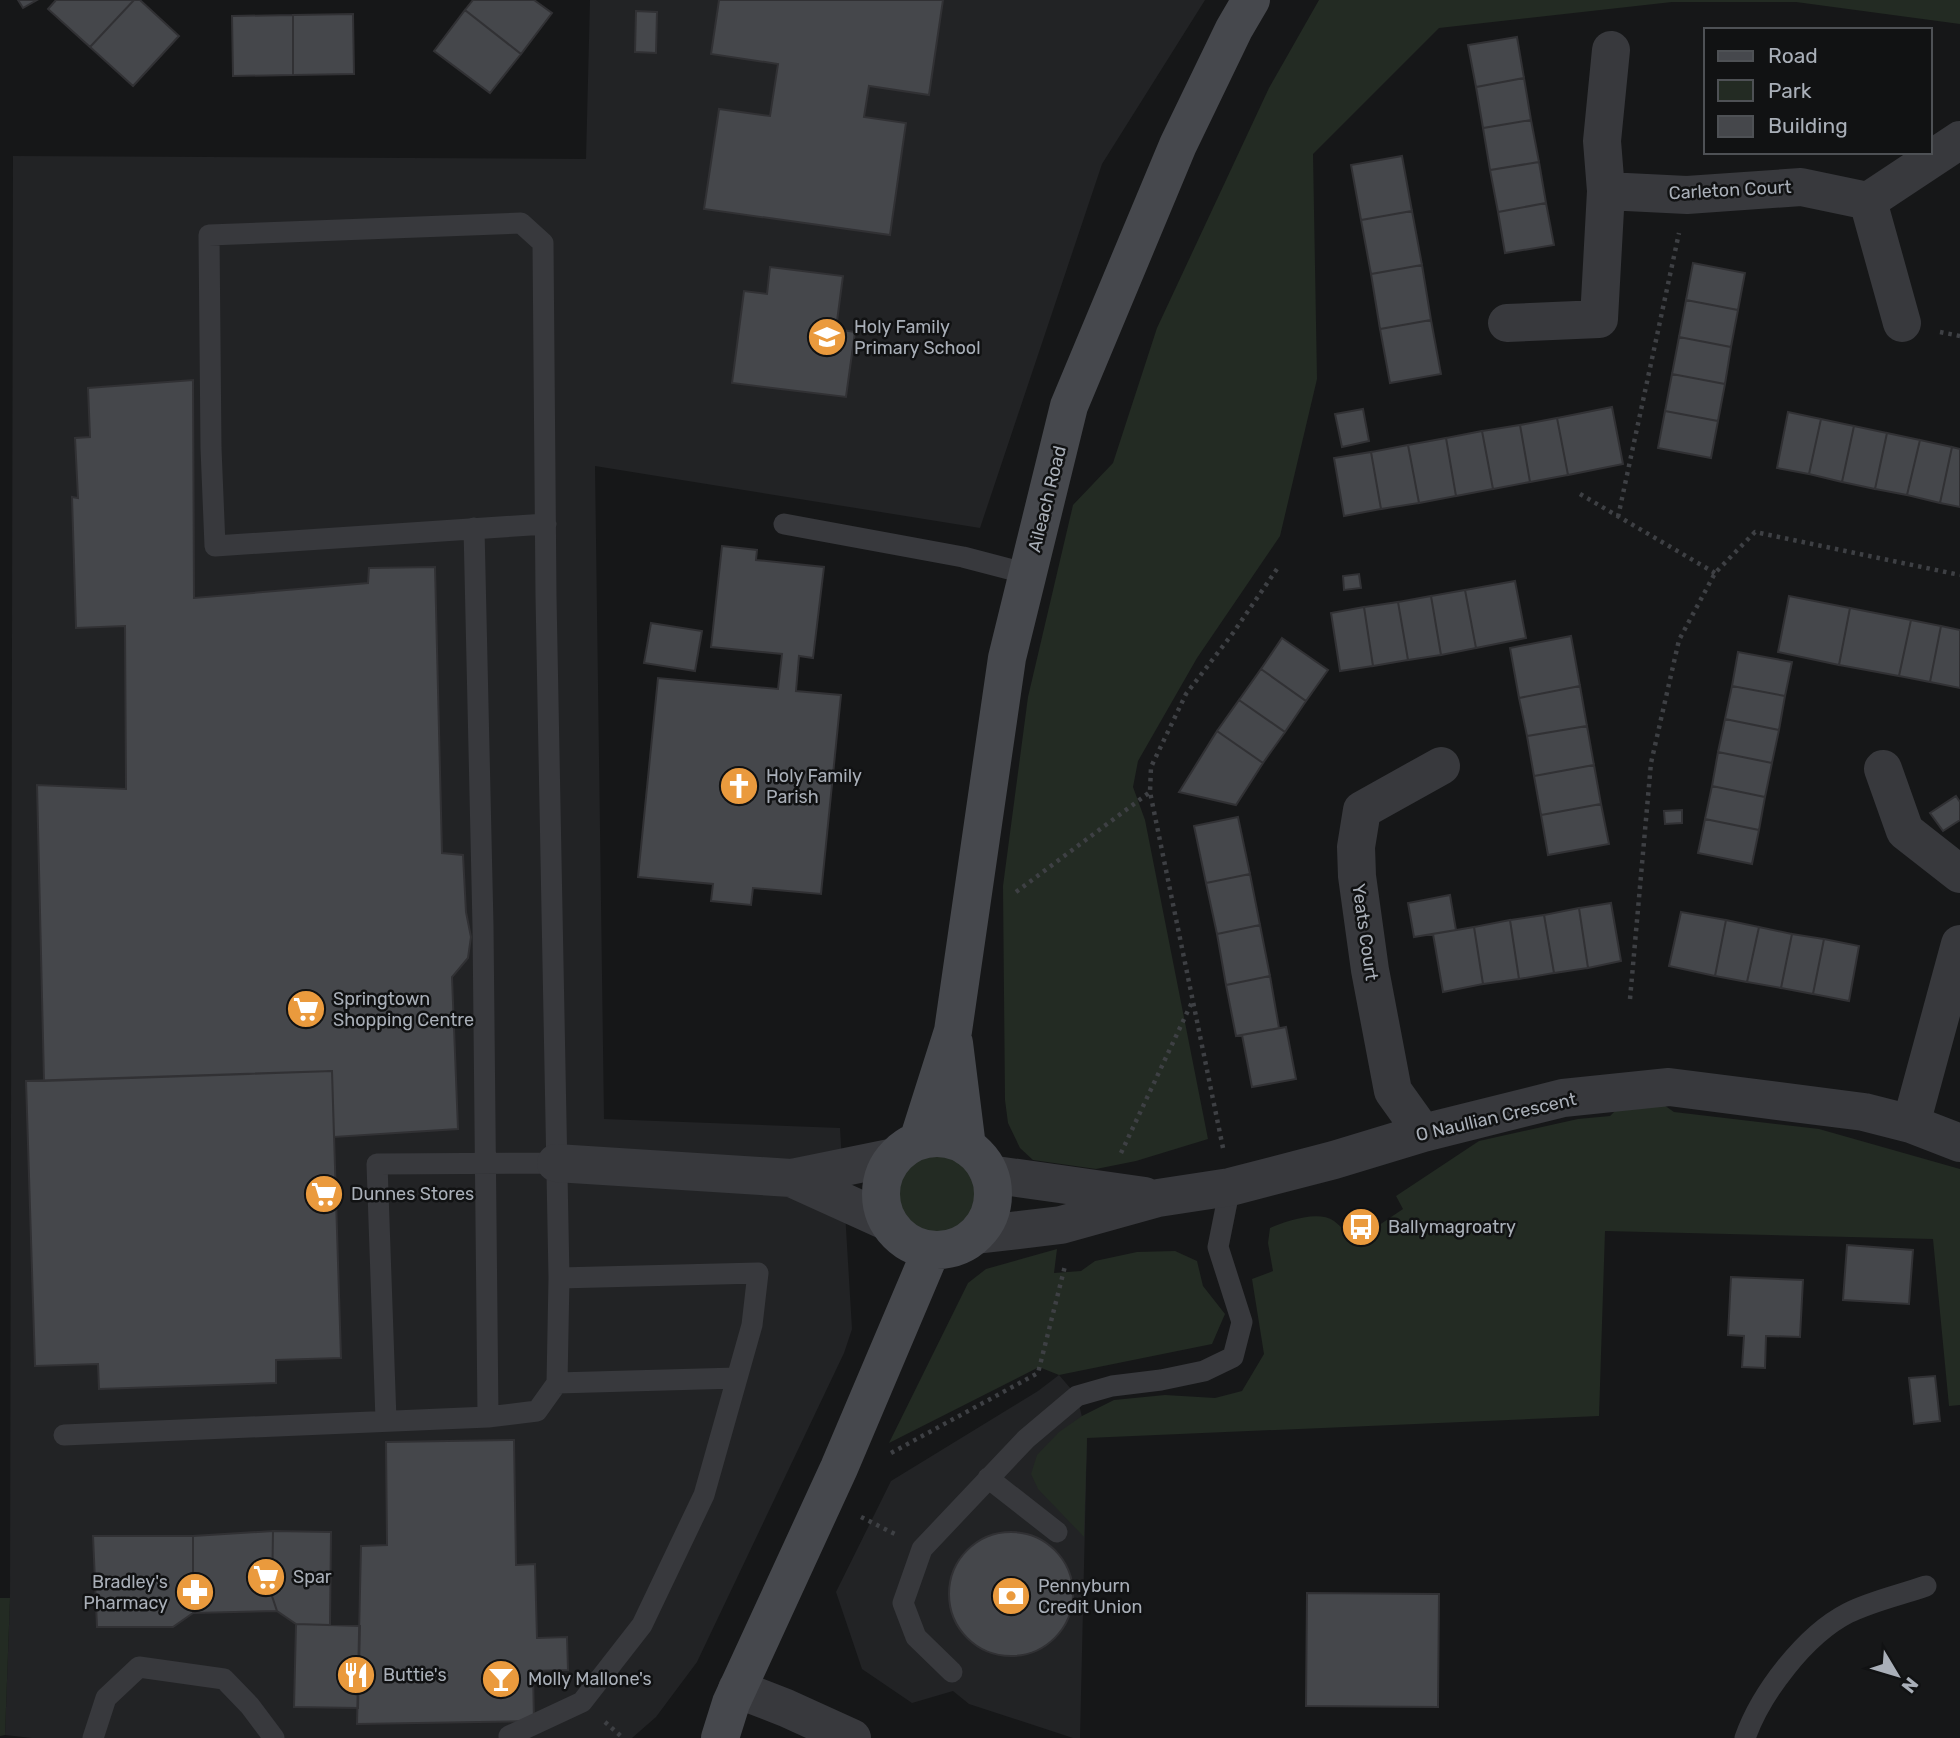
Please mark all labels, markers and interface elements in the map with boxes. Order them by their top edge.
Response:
legend [1704,28,1932,154]
text: Road [1768,43,1818,68]
text: Park [1768,78,1812,103]
text: Building [1768,113,1848,138]
street label: Carleton Court [1668,176,1792,204]
school or university icon: Holy Family Primary School [806,316,848,358]
place label: Holy Family Primary School [854,316,981,359]
street label: Aileach Road [1023,444,1071,554]
church icon: Holy Family Parish [718,765,760,807]
place label: Holy Family Parish [766,765,862,808]
street label: Yeats Court [1347,882,1383,982]
supermarket icon: Springtown Shopping Centre [285,988,327,1030]
place label: Springtown Shopping Centre [333,988,474,1031]
street label: O Naullian Crescent [1414,1088,1578,1146]
supermarket icon: Dunnes Stores [303,1173,345,1215]
place label: Dunnes Stores [351,1183,474,1205]
bus stop icon: Ballymagroatry [1340,1206,1382,1248]
place label: Ballymagroatry [1388,1216,1516,1238]
supermarket icon: Spar [245,1556,287,1598]
place label: Spar [293,1566,332,1588]
place label: Bradley's Pharmacy [83,1571,168,1614]
pharmacy icon: Bradley's Pharmacy [174,1571,216,1613]
bank icon: Pennyburn Credit Union [990,1575,1032,1617]
place label: Pennyburn Credit Union [1038,1575,1142,1618]
north arrow [1862,1640,1932,1710]
restaurant icon: Buttie's [335,1654,377,1696]
bar icon: Molly Mallone's [480,1658,522,1700]
place label: Buttie's [383,1664,447,1686]
place label: Molly Mallone's [528,1668,652,1690]
text: N [1897,1673,1923,1698]

